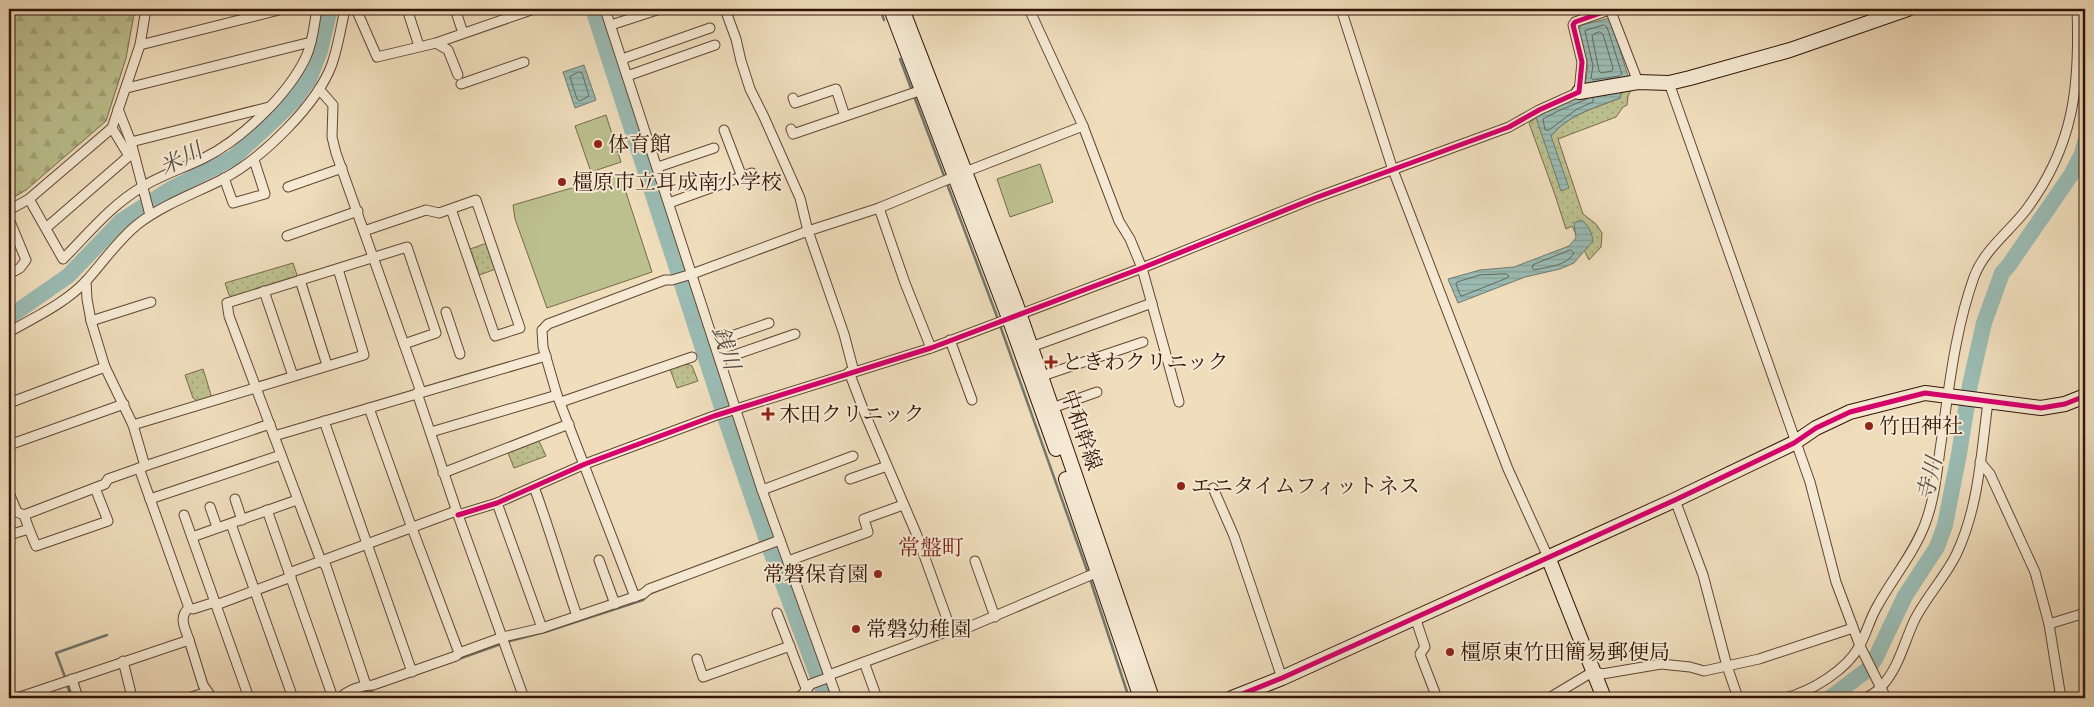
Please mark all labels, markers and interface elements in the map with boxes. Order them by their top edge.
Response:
place label: 体育館 [608,130,671,159]
water label: 米川 [155,135,209,182]
marker: 体育館 [592,138,604,150]
place label: 橿原市立耳成南小学校 [572,168,782,197]
marker: 橿原市立耳成南小学校 [556,176,568,188]
water label: 銭川 [705,322,748,375]
place label: ときわクリニック [1062,348,1229,377]
marker: ときわクリニック [1044,355,1058,369]
street label: 中和幹線 [1054,386,1108,474]
place label: 木田クリニック [779,400,925,429]
marker: 木田クリニック [761,407,775,421]
place label: 竹田神社 [1879,412,1963,441]
marker: 竹田神社 [1863,420,1875,432]
water label: 寺川 [1910,452,1950,504]
place label: エニタイムフィットネス [1191,472,1420,501]
marker: エニタイムフィットネス [1175,480,1187,492]
district label: 常盤町 [898,533,964,563]
place label: 常磐保育園 [763,560,868,589]
marker: 常磐保育園 [872,568,884,580]
place label: 常磐幼稚園 [866,615,971,644]
marker: 常磐幼稚園 [850,623,862,635]
place label: 橿原東竹田簡易郵便局 [1460,638,1670,667]
marker: 橿原東竹田簡易郵便局 [1444,646,1456,658]

